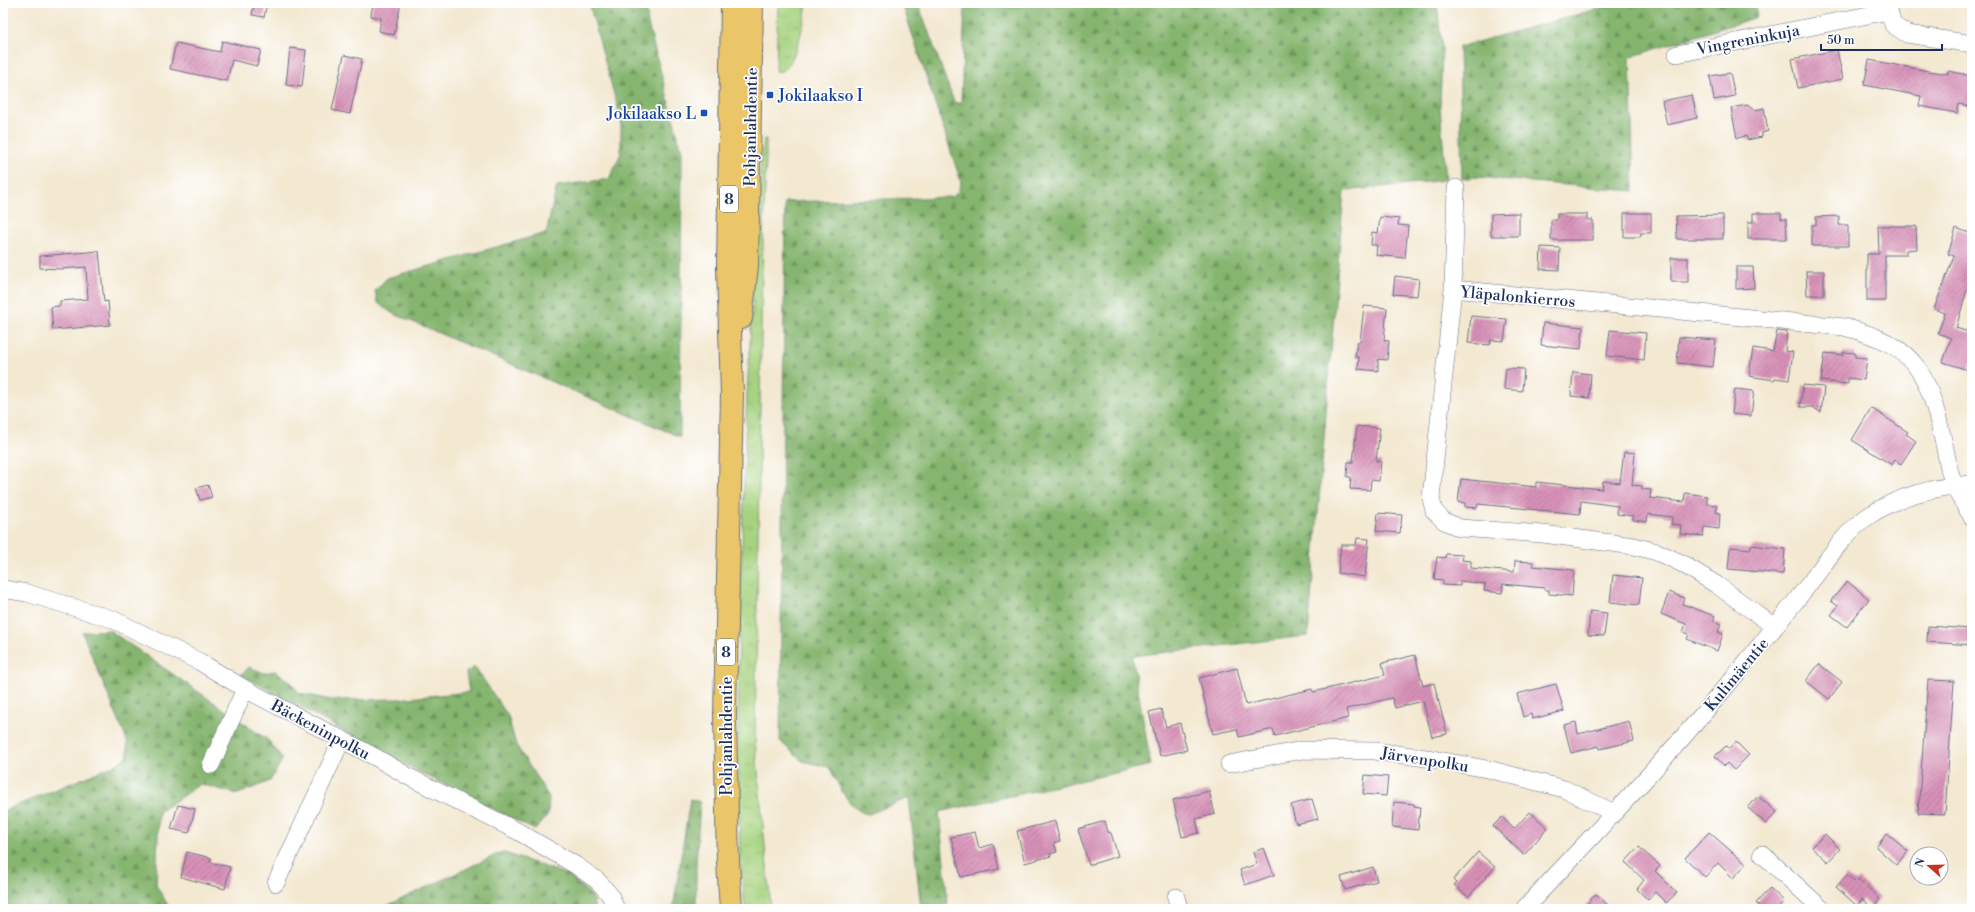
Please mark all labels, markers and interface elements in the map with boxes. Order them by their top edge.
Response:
street label: Vingreninkuja [1694,20,1802,60]
scale bar [1821,26,1942,52]
text: 50 m [1827,33,1855,48]
street label: Pohjanlahdentie [740,67,762,187]
place label: Jokilaakso I [777,86,863,106]
marker: Jokilaakso I [765,90,775,100]
place label: Jokilaakso L [606,104,696,124]
marker: Jokilaakso L [699,108,709,118]
road number: 8 [720,186,738,212]
street label: Yläpalonkierros [1458,282,1576,312]
street label: Kulimäentie [1700,634,1773,715]
road number: 8 [717,639,735,665]
street label: Pohjanlahdentie [717,676,737,796]
street label: Bäckeninpolku [267,695,373,764]
street label: Järvenpolku [1378,743,1470,777]
north arrow [1909,846,1949,886]
text: N [1912,856,1929,869]

